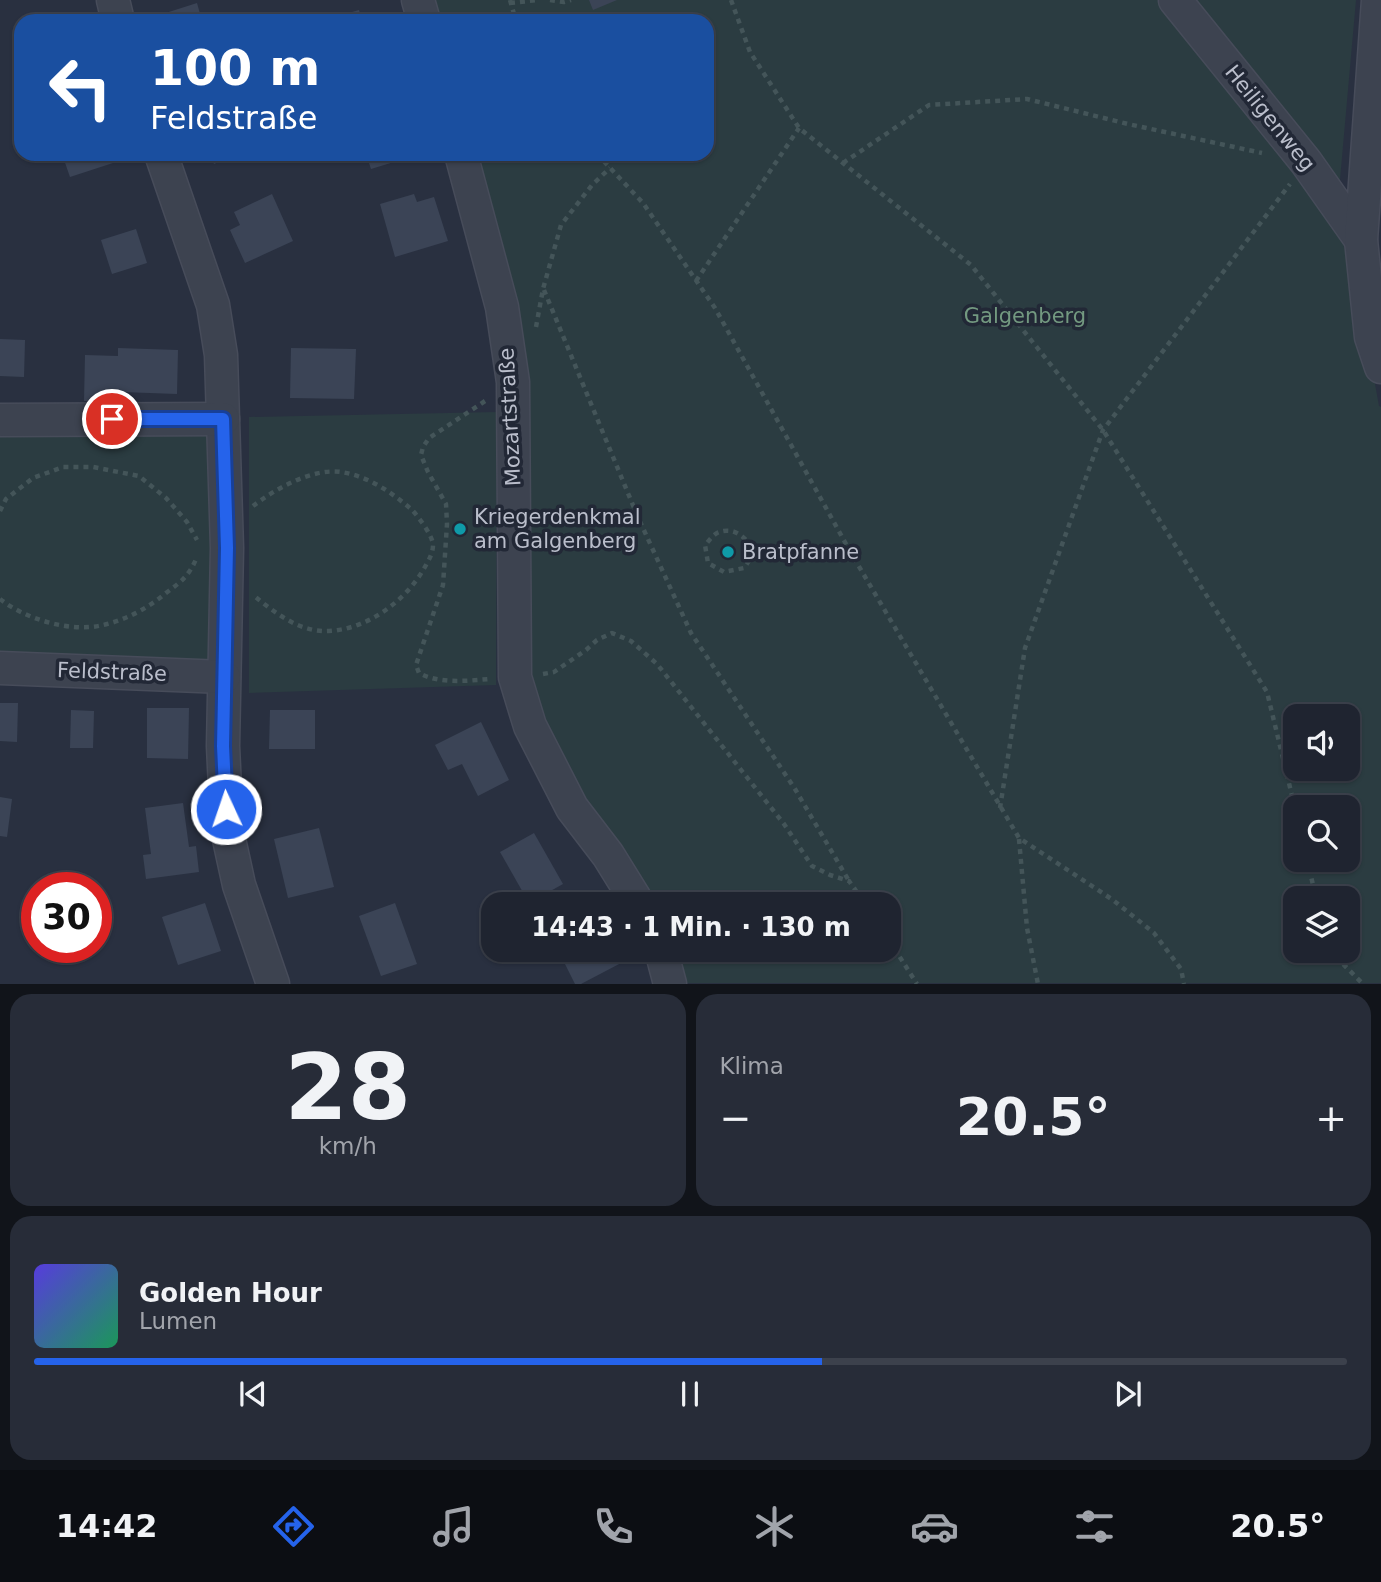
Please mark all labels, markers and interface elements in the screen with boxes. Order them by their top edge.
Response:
text: 100 m [150,40,320,97]
icon: left [35,42,126,133]
street label: Heiligenweg [1220,60,1320,176]
text: Feldstraße [150,99,317,137]
park label: Galgenberg [964,304,1086,328]
street label: Mozartstraße [494,347,526,487]
pin [82,389,142,449]
icon: arrive [93,400,131,438]
place label: Kriegerdenkmal am Galgenberg [474,505,641,553]
marker: Kriegerdenkmal am Galgenberg [452,521,468,537]
place label: Bratpfanne [742,540,859,564]
marker: Bratpfanne [720,544,736,560]
street label: Feldstraße [57,658,167,686]
map controls [1283,704,1360,963]
button: sound [1283,704,1360,781]
position arrow [189,772,263,846]
button: search [1283,795,1360,872]
speed limit sign: 30 [21,872,112,963]
button: layers [1283,886,1360,963]
text: 14:43 · 1 Min. · 130 m [531,912,851,942]
text: 28 [284,1035,411,1140]
text: Klima [720,1053,784,1079]
text: 20.5° [956,1087,1110,1147]
text: − [720,1096,751,1140]
text: + [1315,1096,1347,1140]
text: km/h [319,1133,377,1159]
text: Golden Hour [139,1278,322,1308]
text: Lumen [139,1308,217,1334]
icon: previous [234,1375,272,1413]
icon: pause [671,1375,709,1413]
icon: next [1109,1375,1147,1413]
icon: directions [269,1502,318,1551]
icon: music [429,1502,478,1551]
icon: phone [589,1502,638,1551]
icon: climate [750,1502,799,1551]
icon: car [910,1502,959,1551]
icon: filters [1070,1502,1119,1551]
text: 14:42 [56,1507,157,1545]
text: 20.5° [1230,1507,1325,1545]

